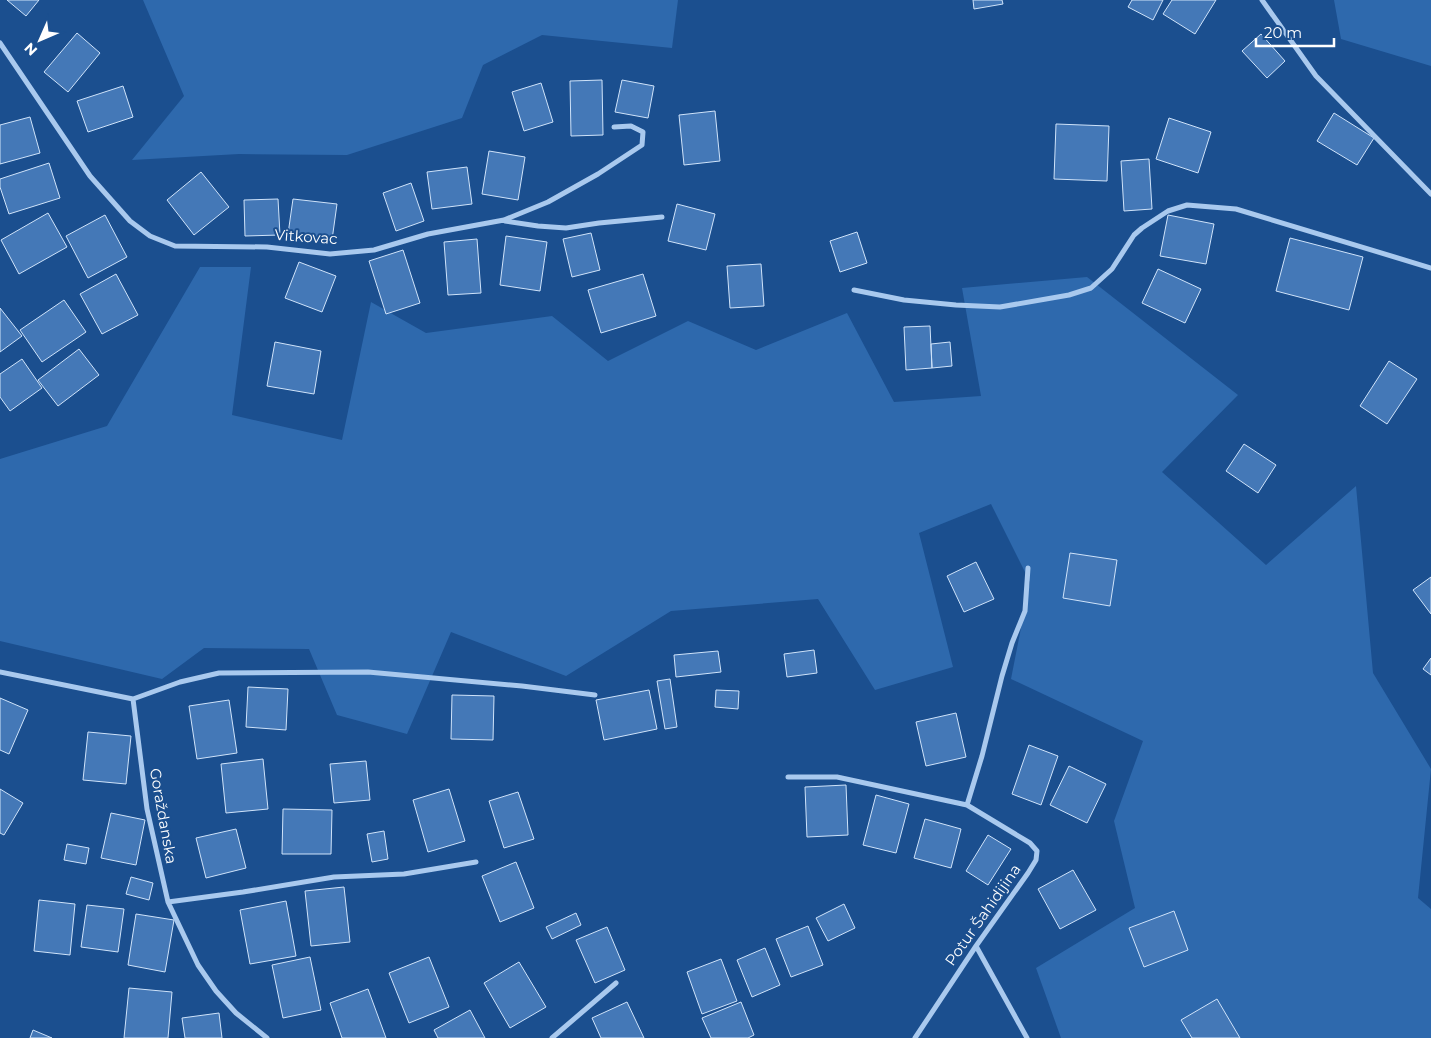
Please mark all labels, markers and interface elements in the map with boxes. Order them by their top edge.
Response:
north arrow [15,15,65,65]
scale bar [1256,15,1334,47]
text: 20 m [1264,23,1302,42]
text: N [20,39,41,60]
street label: Vitkovac [274,225,338,248]
street label: Goraždanska [146,767,181,865]
street label: Potur Šahidijina [940,860,1025,969]

